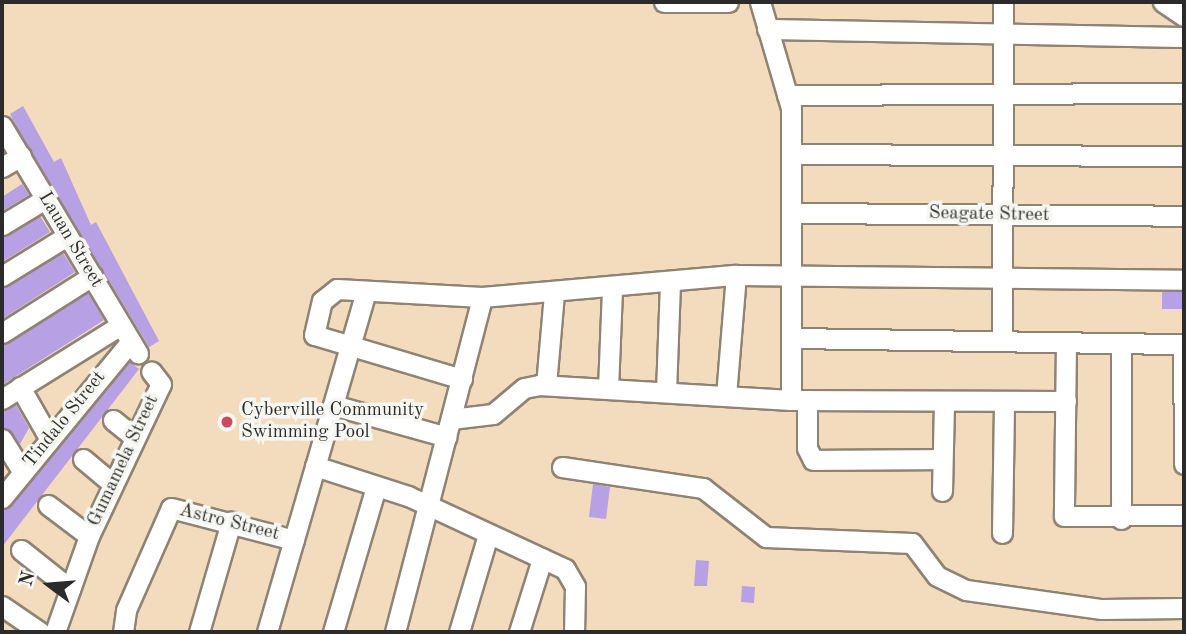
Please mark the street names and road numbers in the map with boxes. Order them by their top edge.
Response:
street label: Lauan Street [33,188,107,292]
street label: Seagate Street [929,203,1049,227]
street label: Tindalo Street [19,367,111,473]
street label: Gumamela Street [84,392,164,530]
street label: Astro Street [177,500,281,546]

